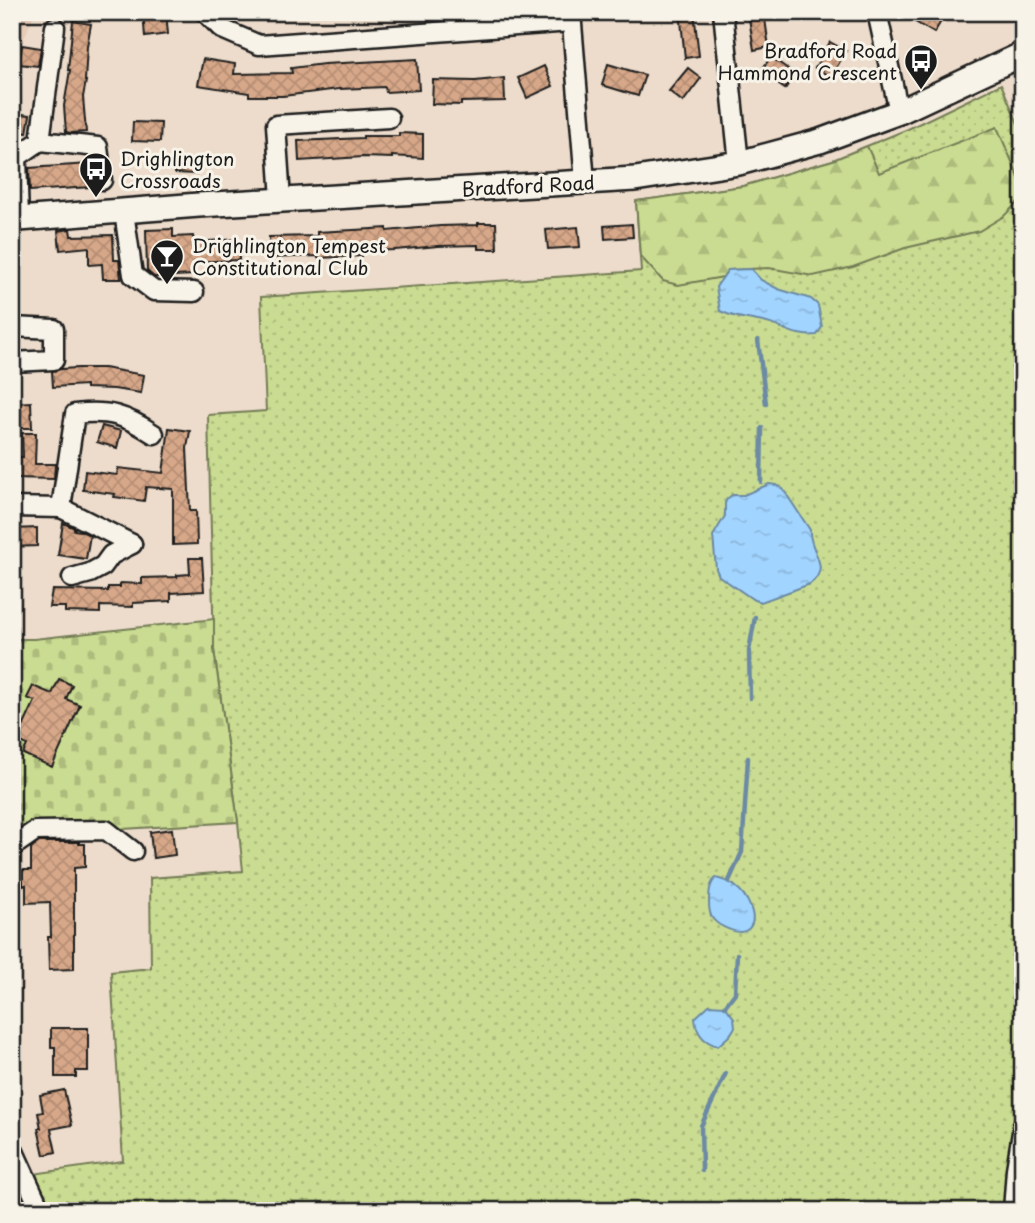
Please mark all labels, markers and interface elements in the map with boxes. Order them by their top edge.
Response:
place label: Bradford Road Hammond Crescent [718,36,897,86]
bus stop icon: Bradford Road Hammond Crescent [902,42,940,91]
place label: Drighlington Crossroads [120,144,234,194]
bus stop icon: Drighlington Crossroads [77,150,115,199]
street label: Bradford Road [461,168,595,202]
place label: Drighlington Tempest Constitutional Club [192,231,386,281]
bar icon: Drighlington Tempest Constitutional Club [148,237,186,286]

